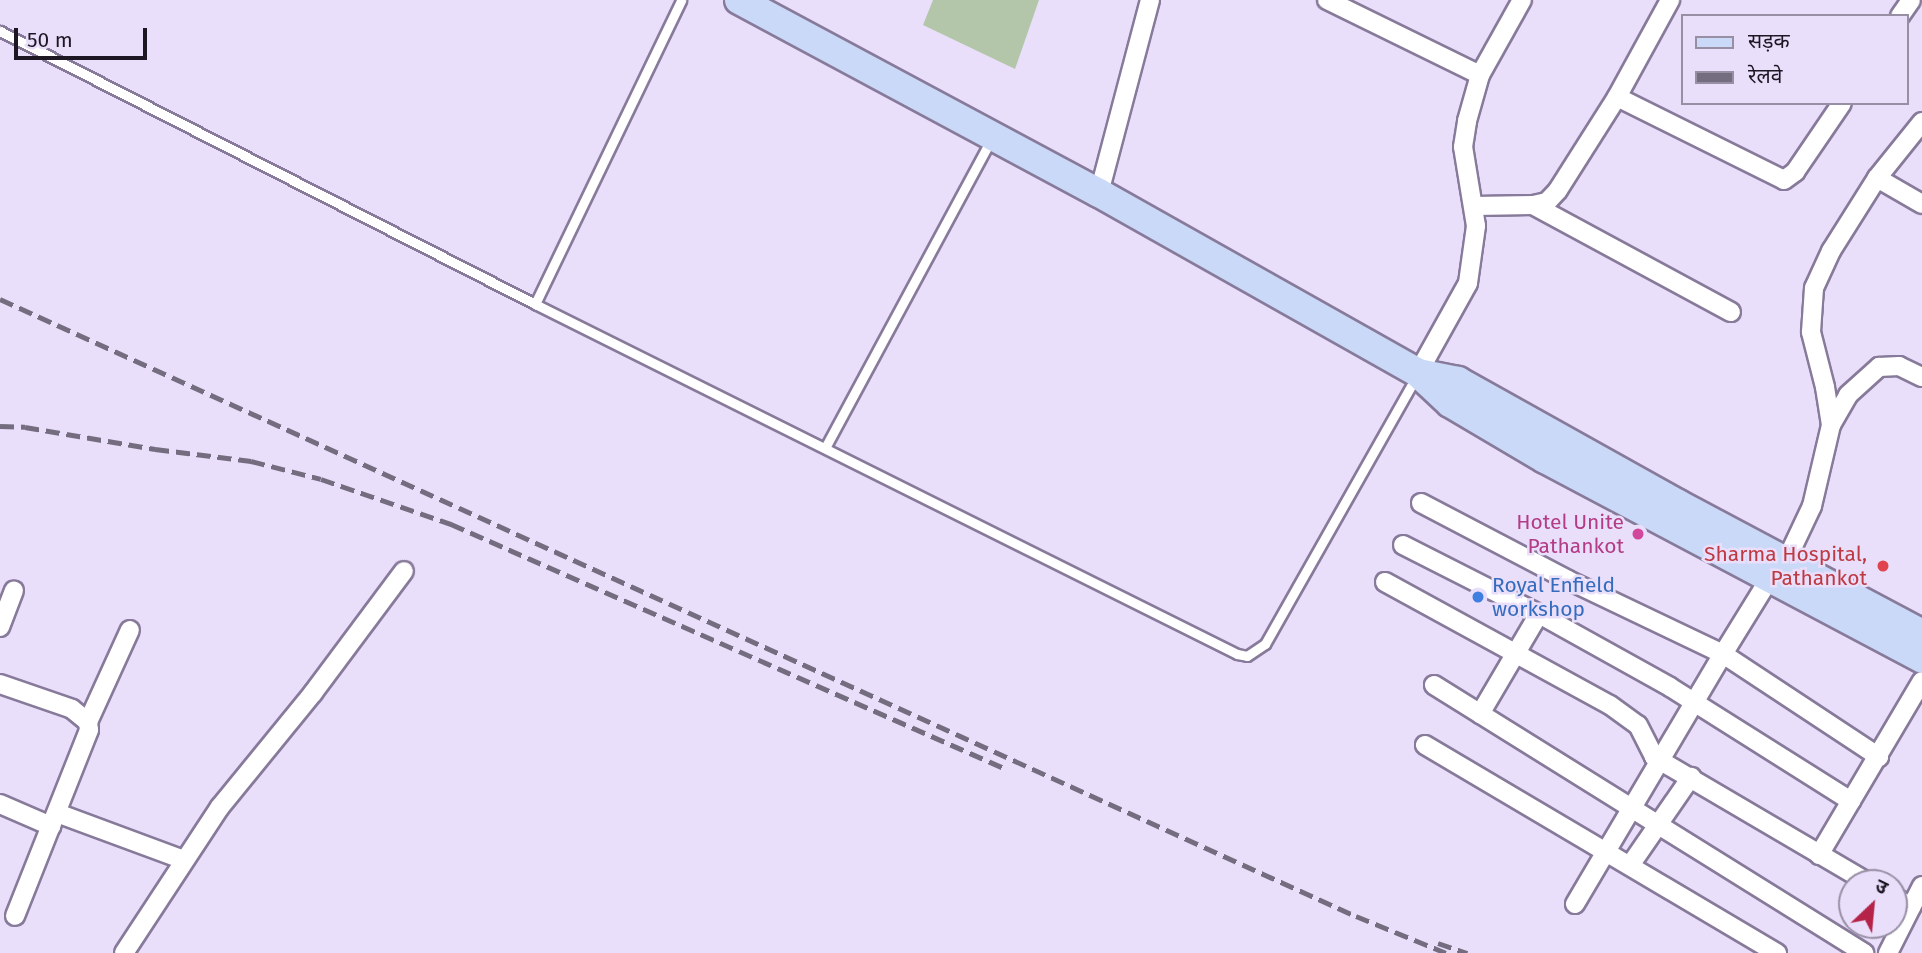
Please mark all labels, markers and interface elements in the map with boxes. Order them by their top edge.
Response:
scale bar [18,14,150,58]
legend [1680,14,1908,105]
text: 50 m [27,27,73,53]
text: सड़क [1748,28,1790,54]
text: रेलवे [1748,63,1783,89]
place label: Hotel Unite Pathankot [1516,509,1624,559]
marker: Hotel Unite Pathankot [1630,526,1646,542]
place label: Sharma Hospital, Pathankot [1704,541,1867,591]
marker: Sharma Hospital, Pathankot [1873,556,1893,576]
place label: Royal Enfield workshop [1492,572,1615,622]
marker: Royal Enfield workshop [1470,589,1486,605]
north arrow [1838,869,1908,939]
text: उ [1872,874,1892,899]

